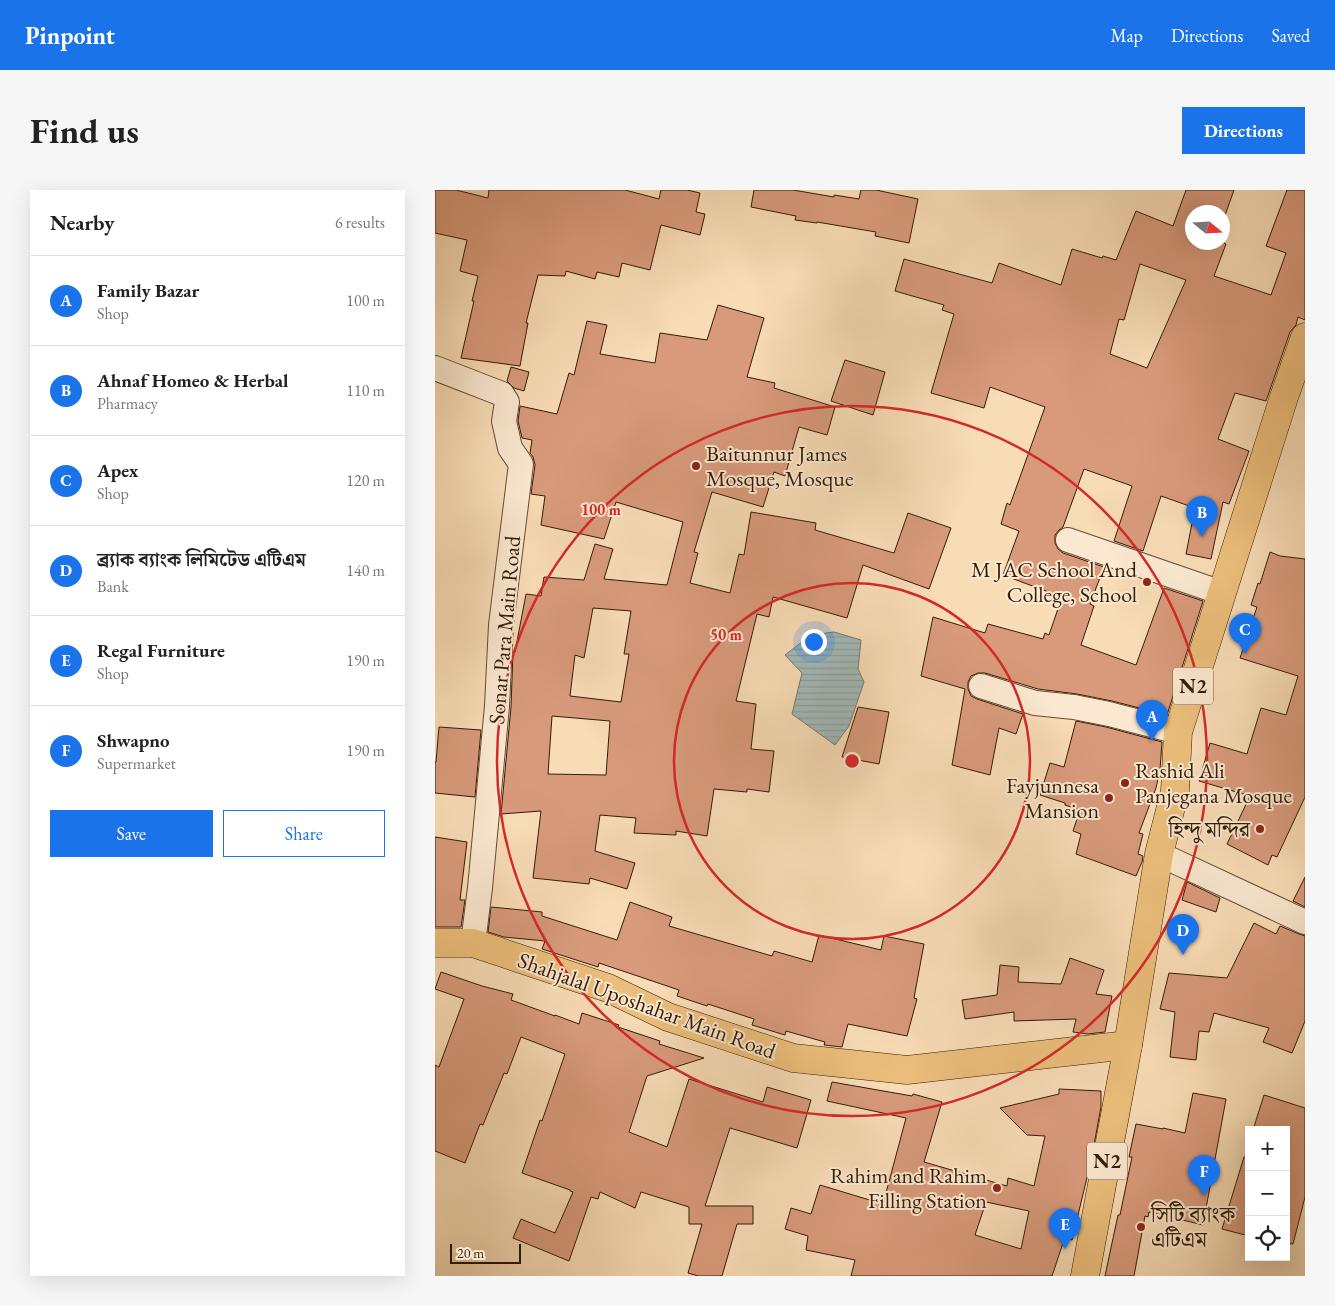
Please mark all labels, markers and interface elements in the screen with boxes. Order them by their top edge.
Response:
text: Pinpoint [25,20,115,51]
text: Map [1111,24,1143,47]
text: Directions [1171,24,1243,47]
text: Saved [1271,24,1310,47]
button: Directions [1182,107,1305,154]
text: Find us [30,108,139,153]
north arrow [1185,205,1230,250]
text: Nearby [50,209,114,236]
text: 6 results [335,212,385,233]
text: Family Bazar [97,278,199,303]
text: A [60,290,72,311]
text: 100 m [346,290,385,311]
text: Shop [97,303,129,324]
text: Ahnaf Homeo & Herbal [97,368,288,393]
text: B [61,380,71,401]
text: 110 m [346,380,385,401]
text: Pharmacy [97,393,158,414]
place label: Baitunnur James Mosque, Mosque [706,439,854,493]
text: Apex [97,458,138,483]
marker: Baitunnur James Mosque, Mosque [690,460,702,472]
text: C [60,470,72,491]
text: 120 m [346,470,385,491]
text: Shop [97,483,129,504]
pin: B [1186,496,1218,537]
text: 100 m [581,500,621,519]
street label: Sonar Para Main Road [482,534,527,726]
text: ব্র্যাক ব্যাংক লিমিটেড এটিএম [97,547,306,572]
place label: M JAC School And College, School [971,555,1138,609]
text: D [60,560,72,581]
text: 140 m [346,560,385,581]
text: Bank [97,576,129,597]
marker: M JAC School And College, School [1141,576,1153,588]
pin: C [1229,613,1261,654]
text: 50 m [710,625,742,644]
your location [801,629,827,655]
text: Regal Furniture [97,638,225,663]
text: E [61,650,71,671]
text: 190 m [346,650,385,671]
text: Shop [97,663,129,684]
road number: N2 [1173,668,1213,704]
pin: A [1136,700,1168,741]
text: Shwapno [97,728,169,753]
text: F [62,740,70,761]
text: 190 m [346,740,385,761]
centre of rings [843,752,861,770]
text: Supermarket [97,753,176,774]
place label: Rashid Ali Panjegana Mosque [1135,756,1293,810]
place label: Fayjunnesa Mansion [1006,771,1099,825]
marker: Rashid Ali Panjegana Mosque [1119,777,1131,789]
marker: Fayjunnesa Mansion [1103,792,1115,804]
button: Save [50,810,213,857]
button: Share [223,810,385,857]
place label: হিন্দু মন্দির [1168,815,1251,844]
marker: হিন্দু মন্দির [1254,823,1266,835]
pin: D [1167,914,1199,955]
street label: Shahjalal Uposhahar Main Road [514,945,781,1066]
map controls [1245,1126,1290,1261]
button: + [1245,1126,1290,1171]
road number: N2 [1087,1142,1127,1179]
pin: F [1188,1155,1220,1196]
place label: Rahim and Rahim Filling Station [830,1161,987,1215]
button: − [1245,1171,1290,1216]
marker: Rahim and Rahim Filling Station [991,1182,1003,1194]
place label: সিটি ব্যাংক এটিএম [1150,1200,1237,1254]
pin: E [1049,1208,1081,1249]
button: locate [1245,1216,1290,1261]
marker: সিটি ব্যাংক এটিএম [1135,1221,1147,1233]
scale bar [450,1241,521,1264]
text: 20 m [457,1244,484,1262]

